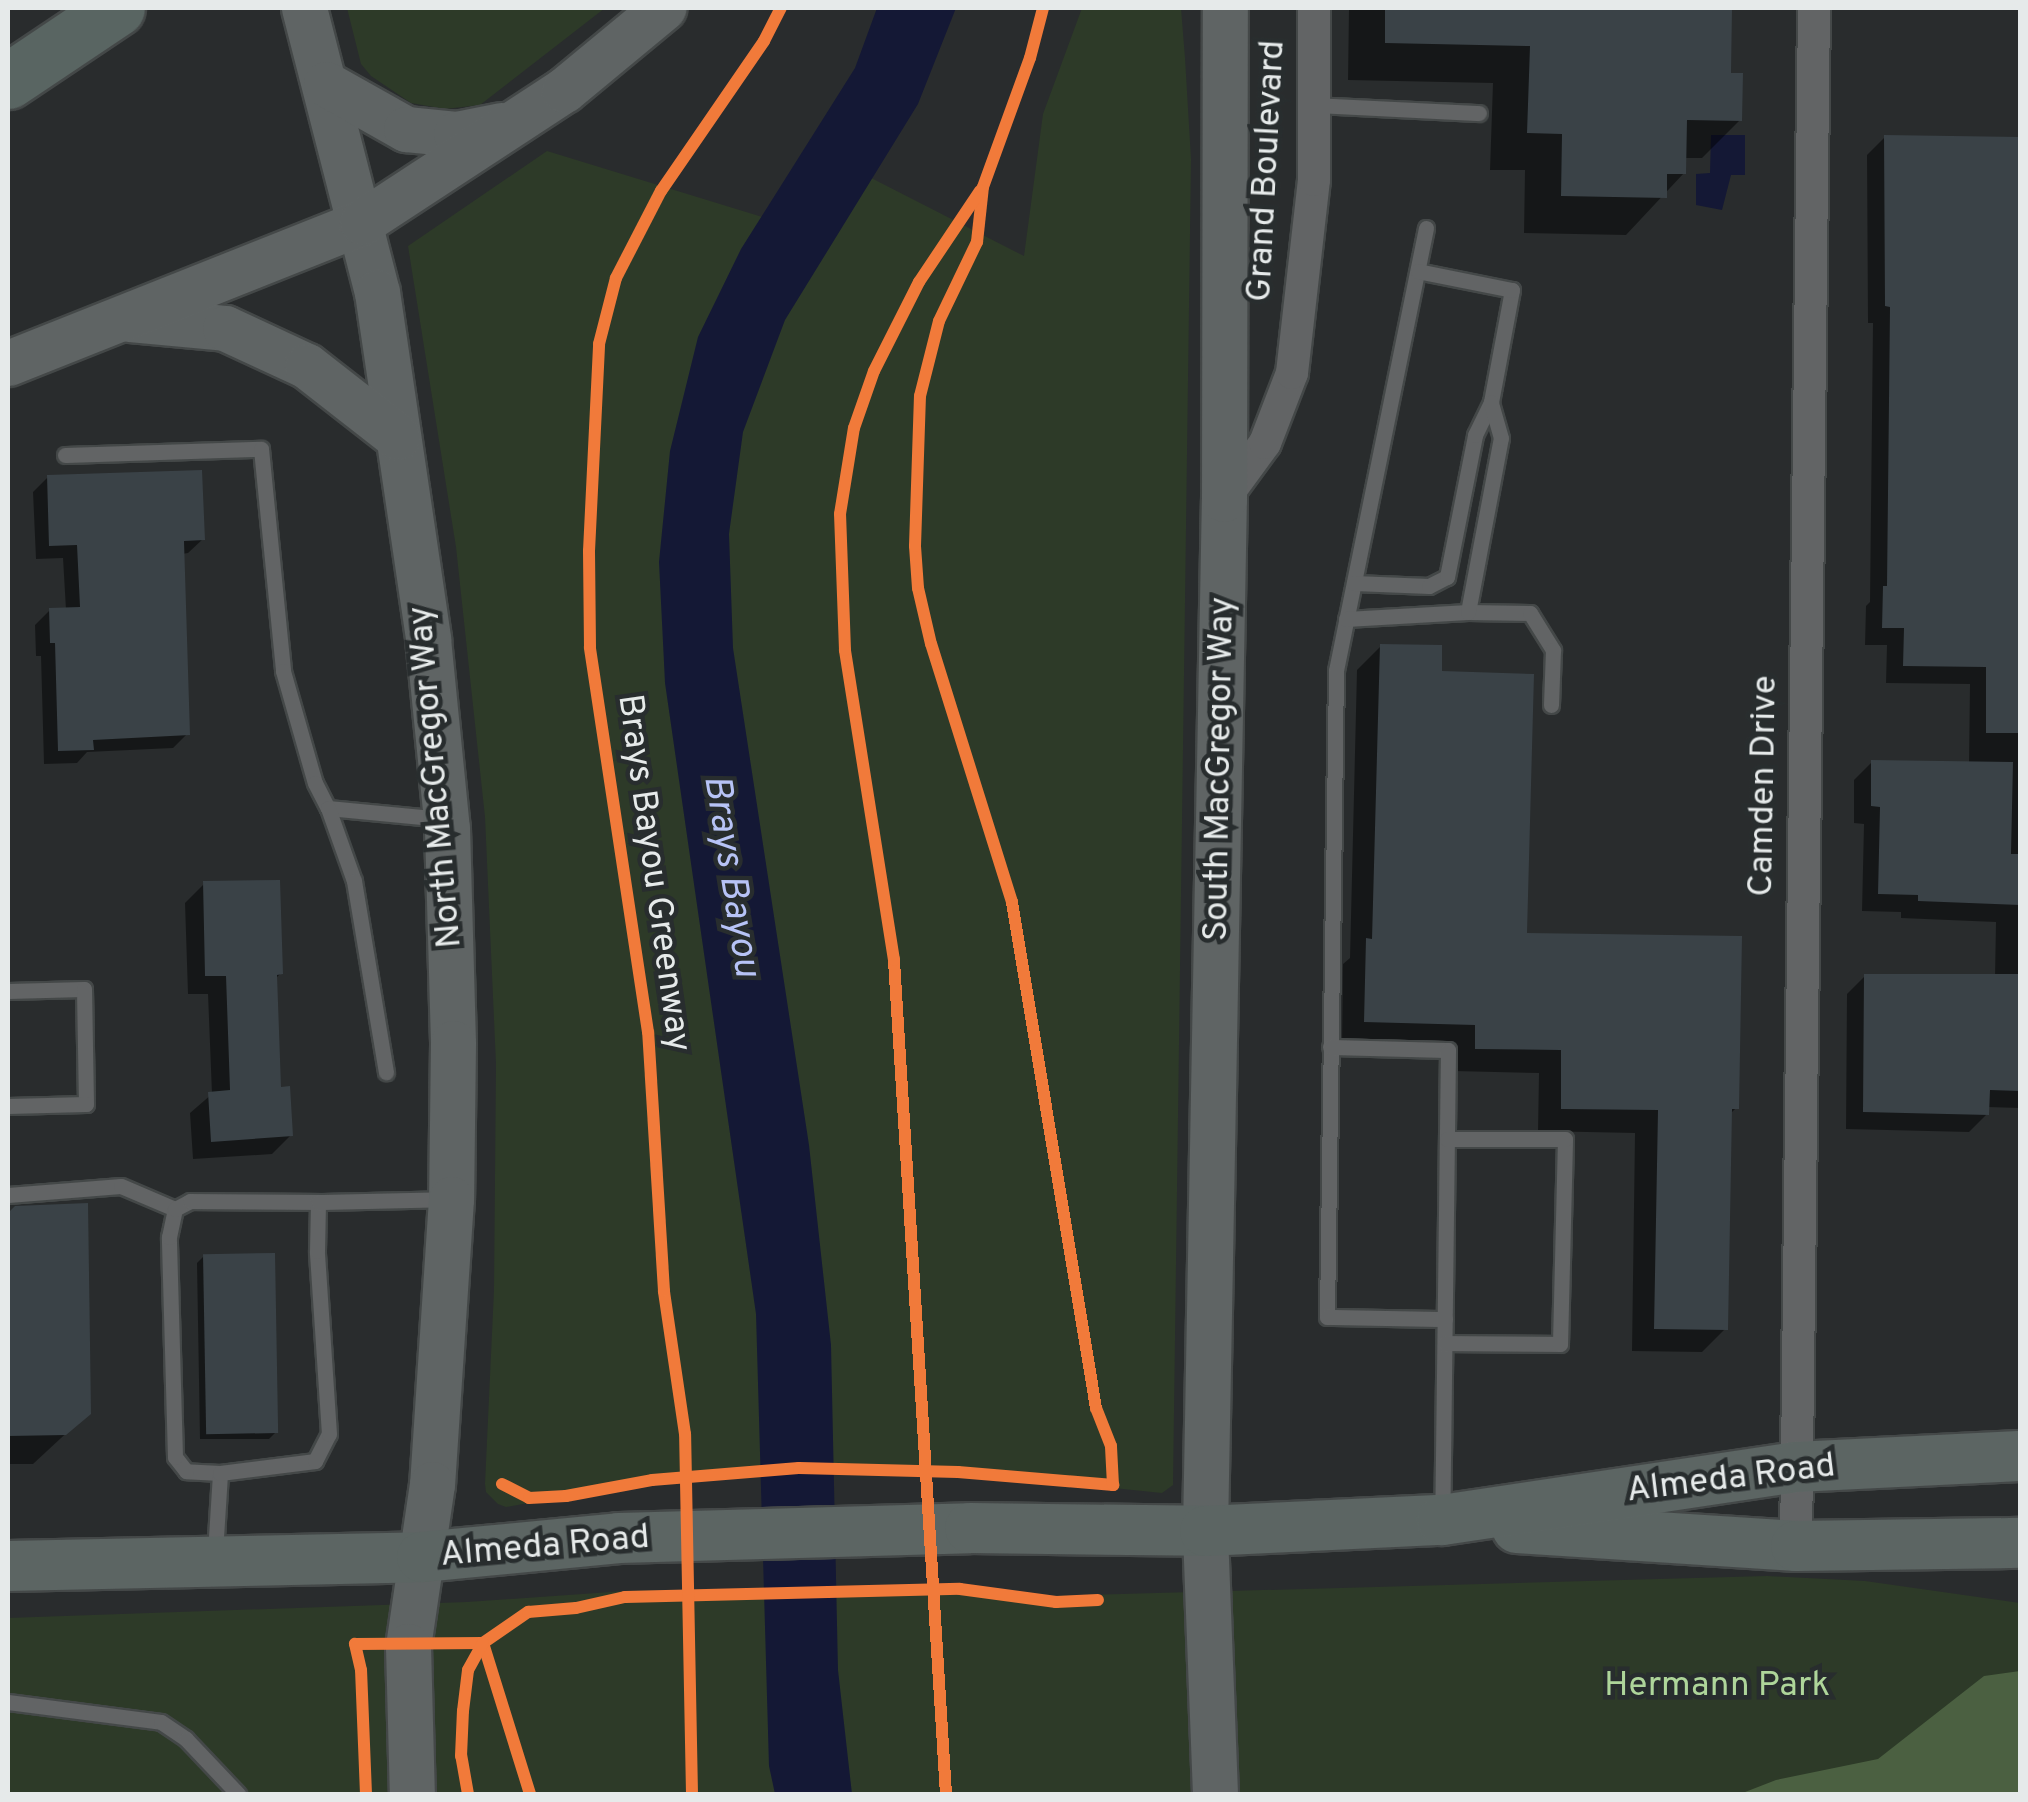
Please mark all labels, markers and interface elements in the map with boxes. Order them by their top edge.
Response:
street label: Grand Boulevard [1239,39,1295,303]
street label: South MacGregor Way [1196,596,1244,942]
street label: North MacGregor Way [400,604,472,950]
street label: Camden Drive [1741,675,1787,897]
street label: Brays Bayou Greenway [607,692,699,1054]
water label: Brays Bayou [692,772,768,980]
street label: Almeda Road [1624,1445,1838,1513]
street label: Almeda Road [439,1517,651,1577]
park label: Hermann Park [1604,1665,1830,1707]

